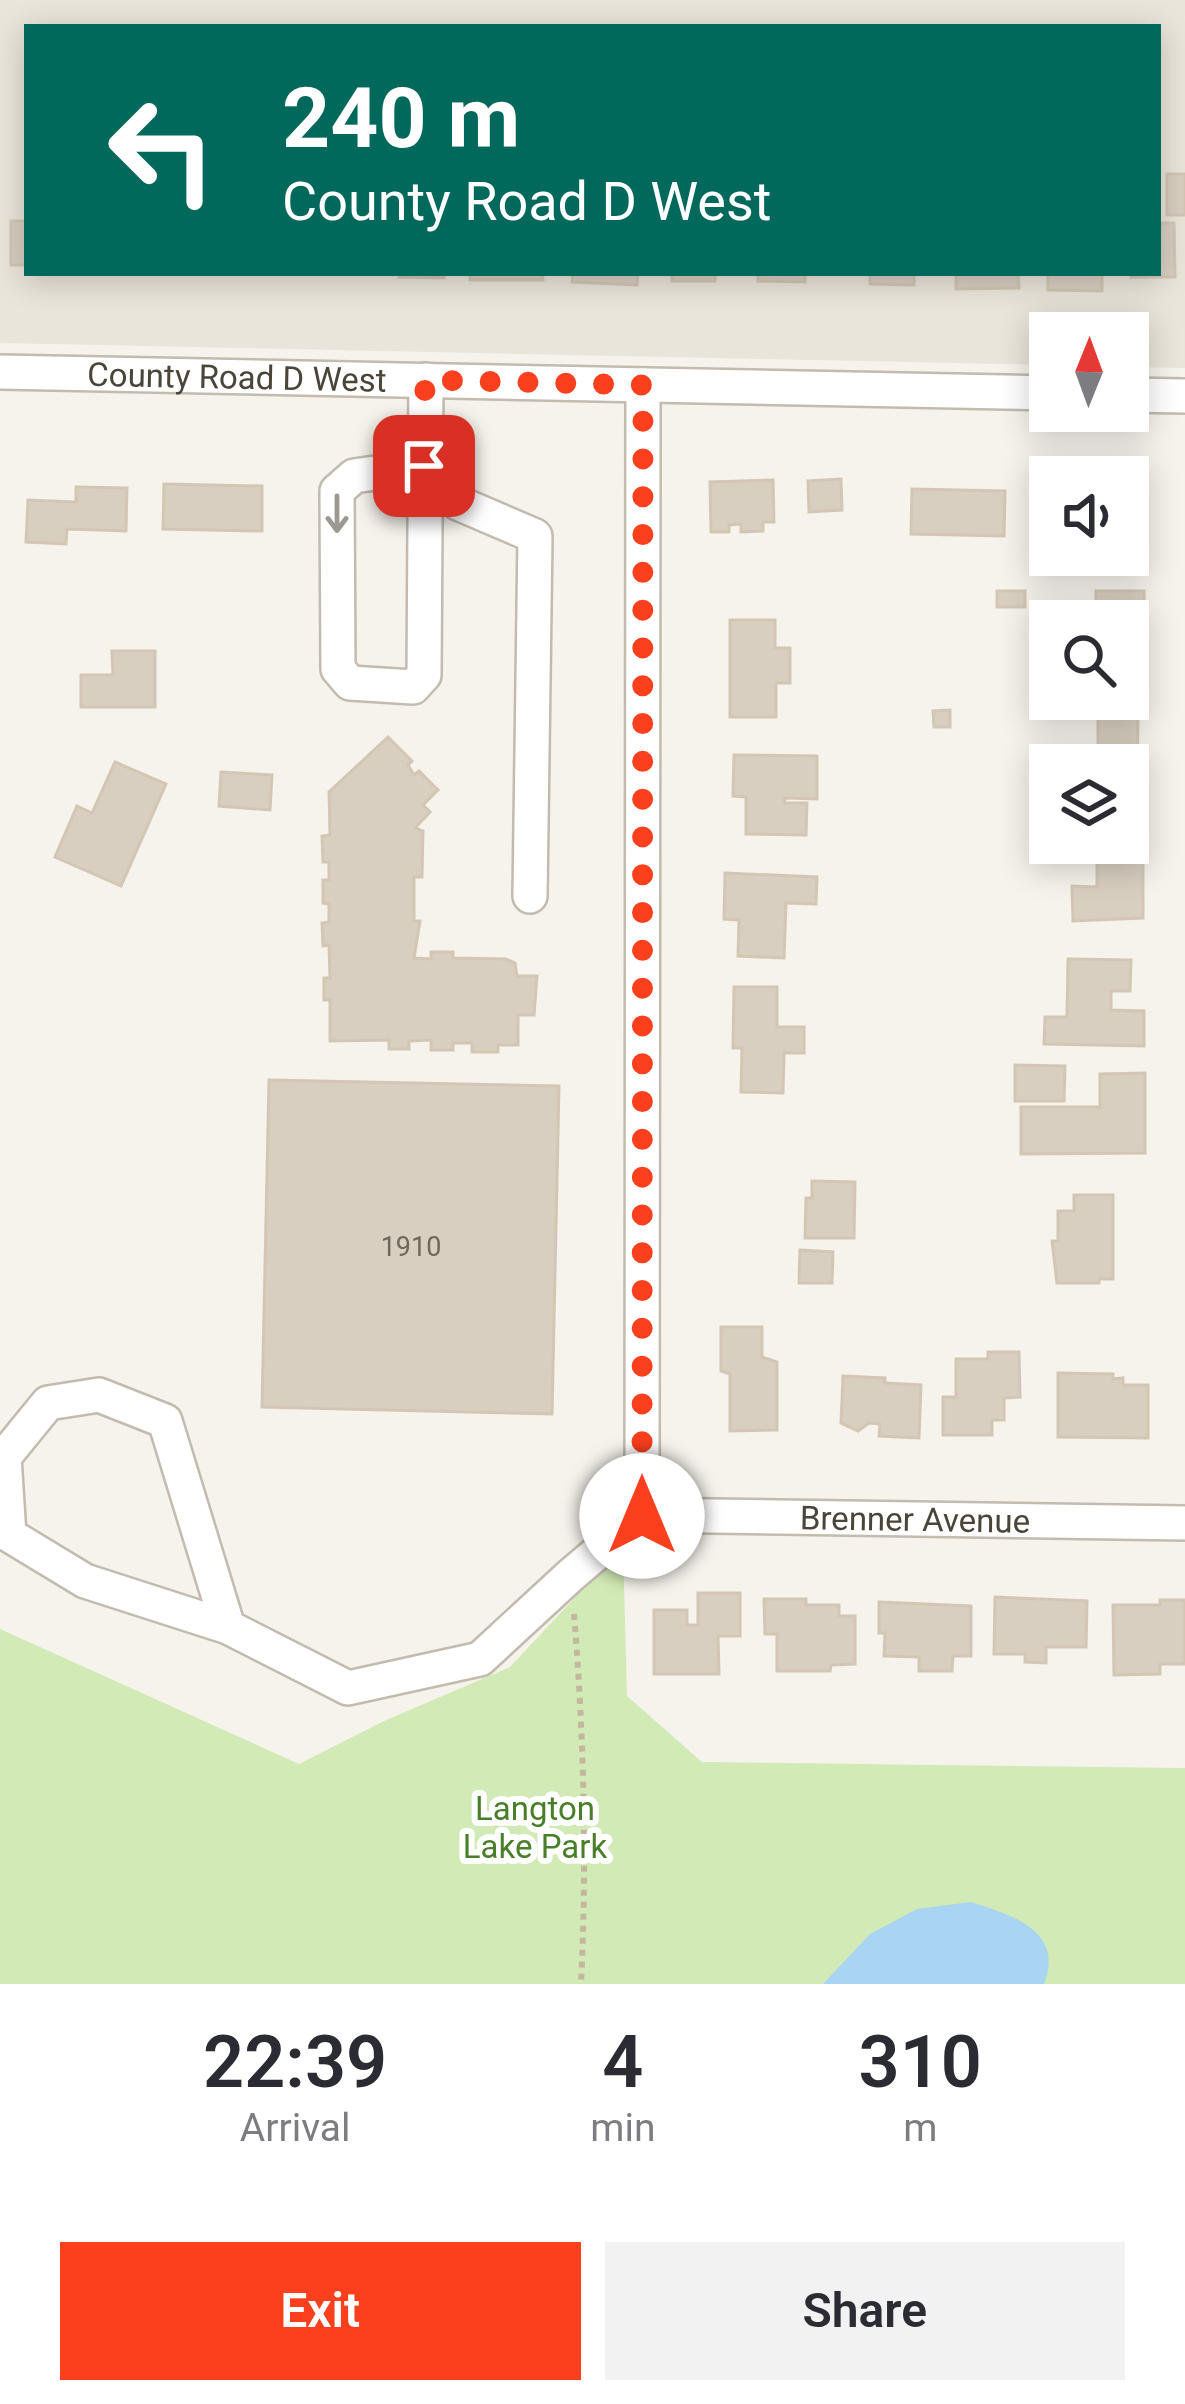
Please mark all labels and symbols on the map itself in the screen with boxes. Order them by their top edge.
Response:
north arrow [1029,312,1149,432]
street label: County Road D West [87,355,387,400]
pin [373,415,475,517]
one-way arrow [326,494,348,533]
house number: 1910 [381,1231,441,1263]
position arrow [579,1453,705,1579]
street label: Brenner Avenue [800,1498,1030,1541]
park label: Langton Lake Park [463,1789,607,1866]

